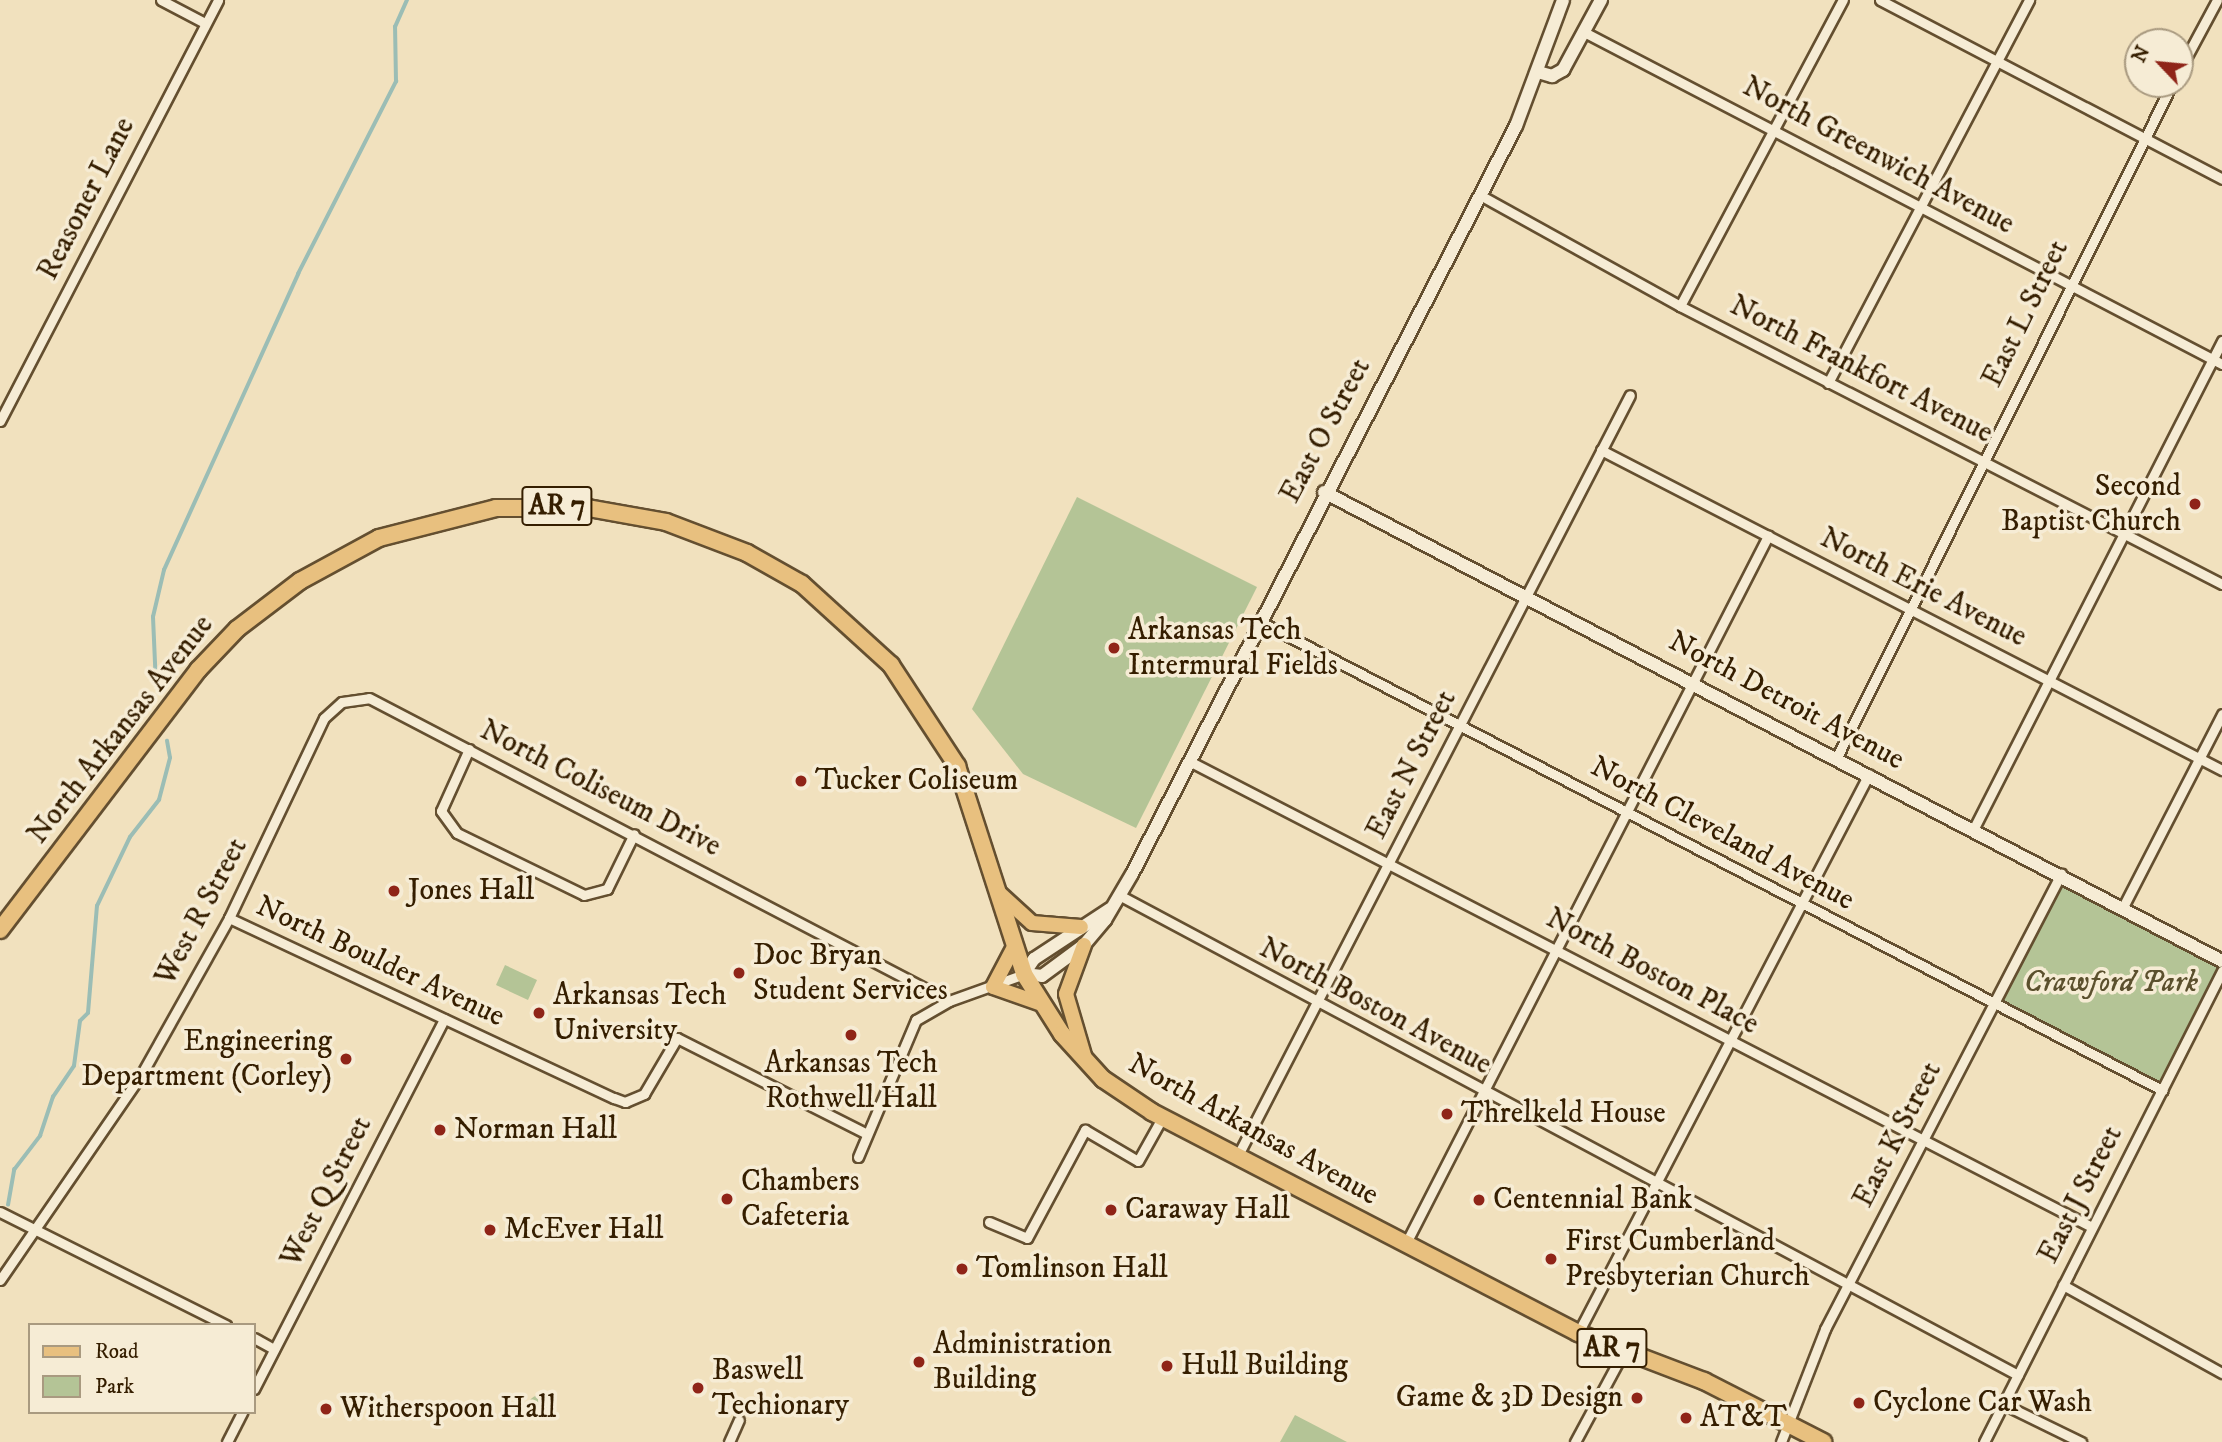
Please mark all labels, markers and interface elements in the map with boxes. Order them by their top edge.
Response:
north arrow [2124,28,2194,98]
text: N [2128,42,2155,67]
street label: North Greenwich Avenue [1736,69,2020,243]
street label: Reasoner Lane [31,112,143,286]
street label: East L Street [1975,235,2077,393]
street label: North Frankfort Avenue [1723,288,1999,452]
street label: East O Street [1273,352,1379,510]
place label: Second Baptist Church [2001,469,2181,540]
road number: AR 7 [520,482,594,530]
marker: Second Baptist Church [2187,496,2203,512]
street label: North Erie Avenue [1814,520,2032,656]
street label: North Arkansas Avenue [20,608,222,852]
place label: Arkansas Tech Intermural Fields [1128,613,1338,684]
street label: North Detroit Avenue [1662,624,1910,778]
marker: Arkansas Tech Intermural Fields [1106,640,1122,656]
street label: East N Street [1359,685,1465,845]
street label: North Coliseum Drive [474,713,726,865]
street label: North Cleveland Avenue [1584,749,1860,919]
place label: Tucker Coliseum [815,763,1018,799]
marker: Tucker Coliseum [793,773,809,789]
street label: West R Street [148,832,256,992]
place label: Jones Hall [408,873,534,909]
marker: Jones Hall [386,883,402,899]
street label: North Boulder Avenue [250,889,510,1035]
street label: North Boston Place [1539,901,1765,1043]
street label: North Boston Avenue [1253,931,1497,1083]
place label: Doc Bryan Student Services [753,938,948,1009]
marker: Doc Bryan Student Services [731,965,747,981]
park label: Crawford Park [2024,965,2198,1001]
place label: Arkansas Tech University [553,978,726,1048]
marker: Arkansas Tech University [531,1005,547,1021]
place label: Engineering Department (Corley) [81,1024,332,1094]
marker: Arkansas Tech Rothwell Hall [843,1027,859,1043]
place label: Arkansas Tech Rothwell Hall [764,1046,938,1116]
street label: North Arkansas Avenue [1122,1046,1384,1214]
marker: Engineering Department (Corley) [338,1051,354,1067]
street label: East K Street [1846,1056,1950,1214]
place label: Threlkeld House [1461,1096,1666,1132]
marker: Threlkeld House [1439,1106,1455,1122]
street label: West Q Street [274,1111,380,1273]
place label: Norman Hall [454,1112,617,1148]
street label: East J Street [2031,1120,2131,1270]
marker: Norman Hall [432,1122,448,1138]
place label: Chambers Cafeteria [741,1164,860,1234]
place label: Centennial Bank [1493,1182,1692,1218]
marker: Chambers Cafeteria [719,1191,735,1207]
place label: Caraway Hall [1125,1192,1290,1228]
marker: Centennial Bank [1471,1192,1487,1208]
marker: Caraway Hall [1103,1202,1119,1218]
place label: McEver Hall [504,1212,664,1248]
marker: McEver Hall [482,1222,498,1238]
place label: First Cumberland Presbyterian Church [1565,1224,1810,1294]
place label: Tomlinson Hall [976,1251,1168,1287]
marker: First Cumberland Presbyterian Church [1543,1251,1559,1267]
marker: Tomlinson Hall [954,1261,970,1277]
legend [28,1323,256,1414]
road number: AR 7 [1575,1324,1649,1372]
place label: Administration Building [933,1327,1112,1398]
text: Road [95,1339,139,1365]
place label: Hull Building [1181,1348,1348,1384]
place label: Baswell Techionary [712,1353,849,1424]
marker: Administration Building [911,1354,927,1370]
marker: Hull Building [1159,1358,1175,1374]
text: Park [95,1374,134,1400]
marker: Baswell Techionary [690,1380,706,1396]
place label: Game & 3D Design [1396,1380,1623,1416]
place label: Cyclone Car Wash [1873,1385,2092,1421]
marker: Game & 3D Design [1629,1390,1645,1406]
place label: Witherspoon Hall [340,1391,556,1427]
marker: Cyclone Car Wash [1851,1395,1867,1411]
place label: AT&T [1700,1400,1787,1436]
marker: Witherspoon Hall [318,1401,334,1417]
marker: AT&T [1678,1410,1694,1426]

